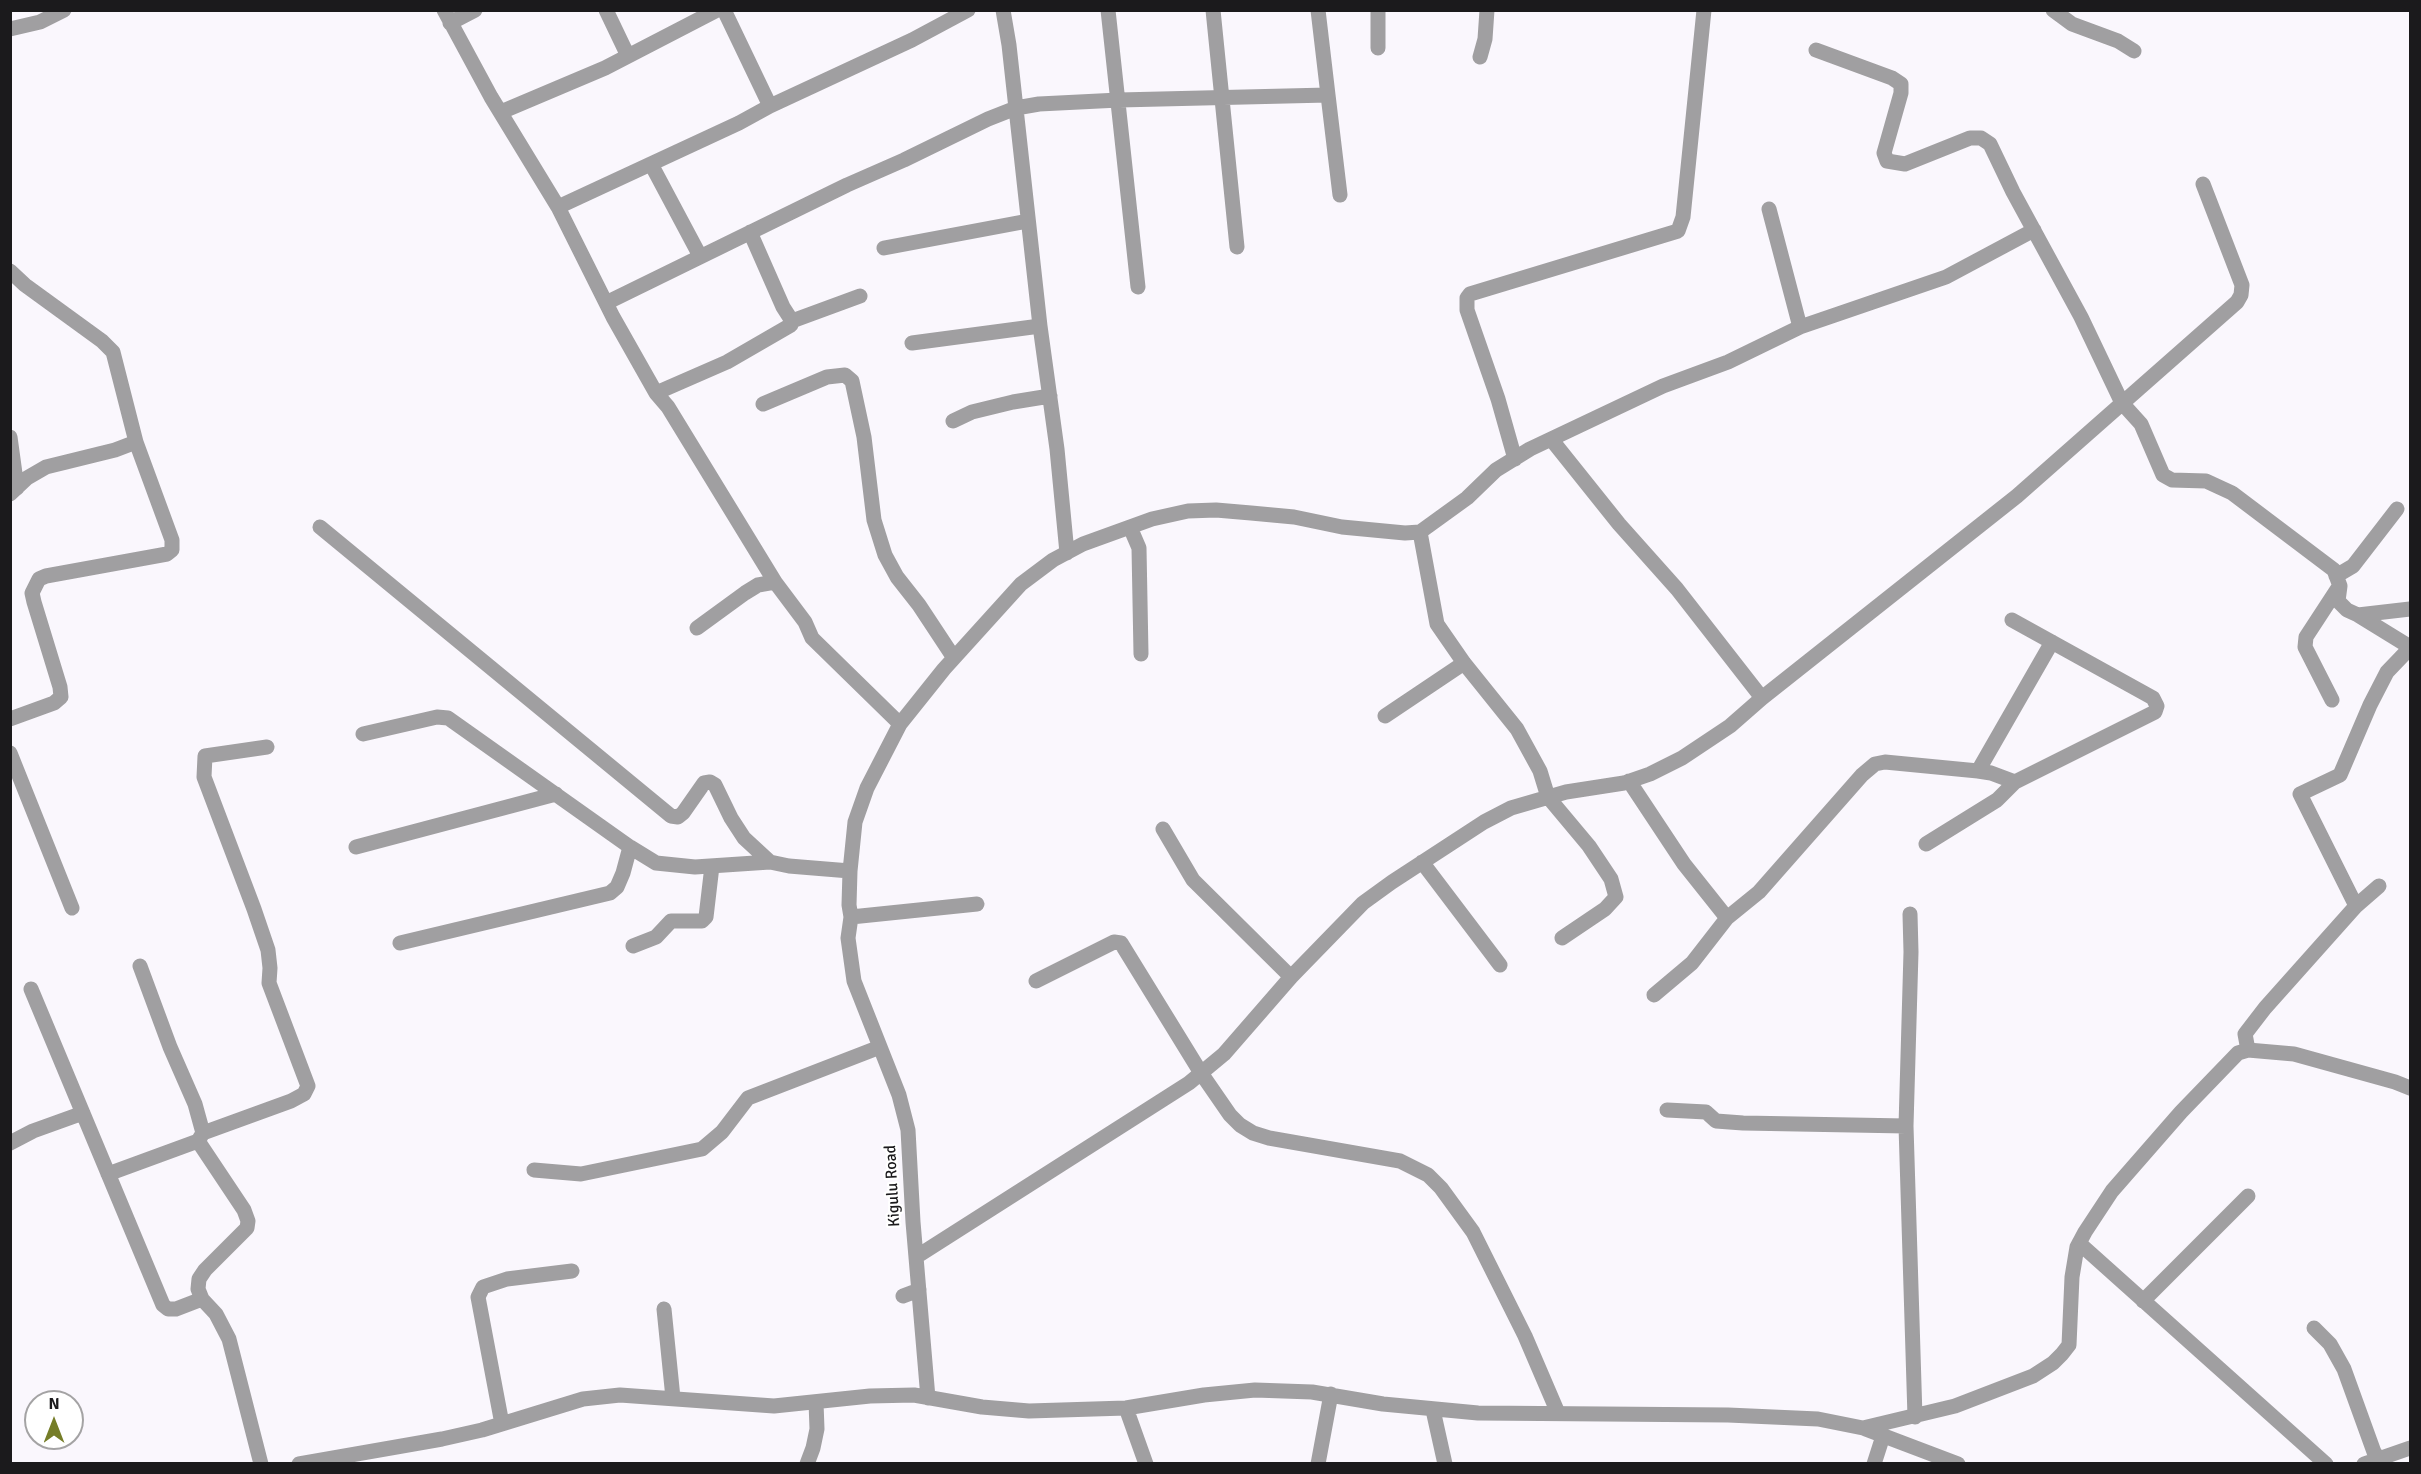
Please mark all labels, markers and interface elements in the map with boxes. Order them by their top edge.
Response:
street label: Kigulu Road [881,1145,905,1227]
north arrow [24,1390,84,1450]
text: N [48,1394,60,1414]

